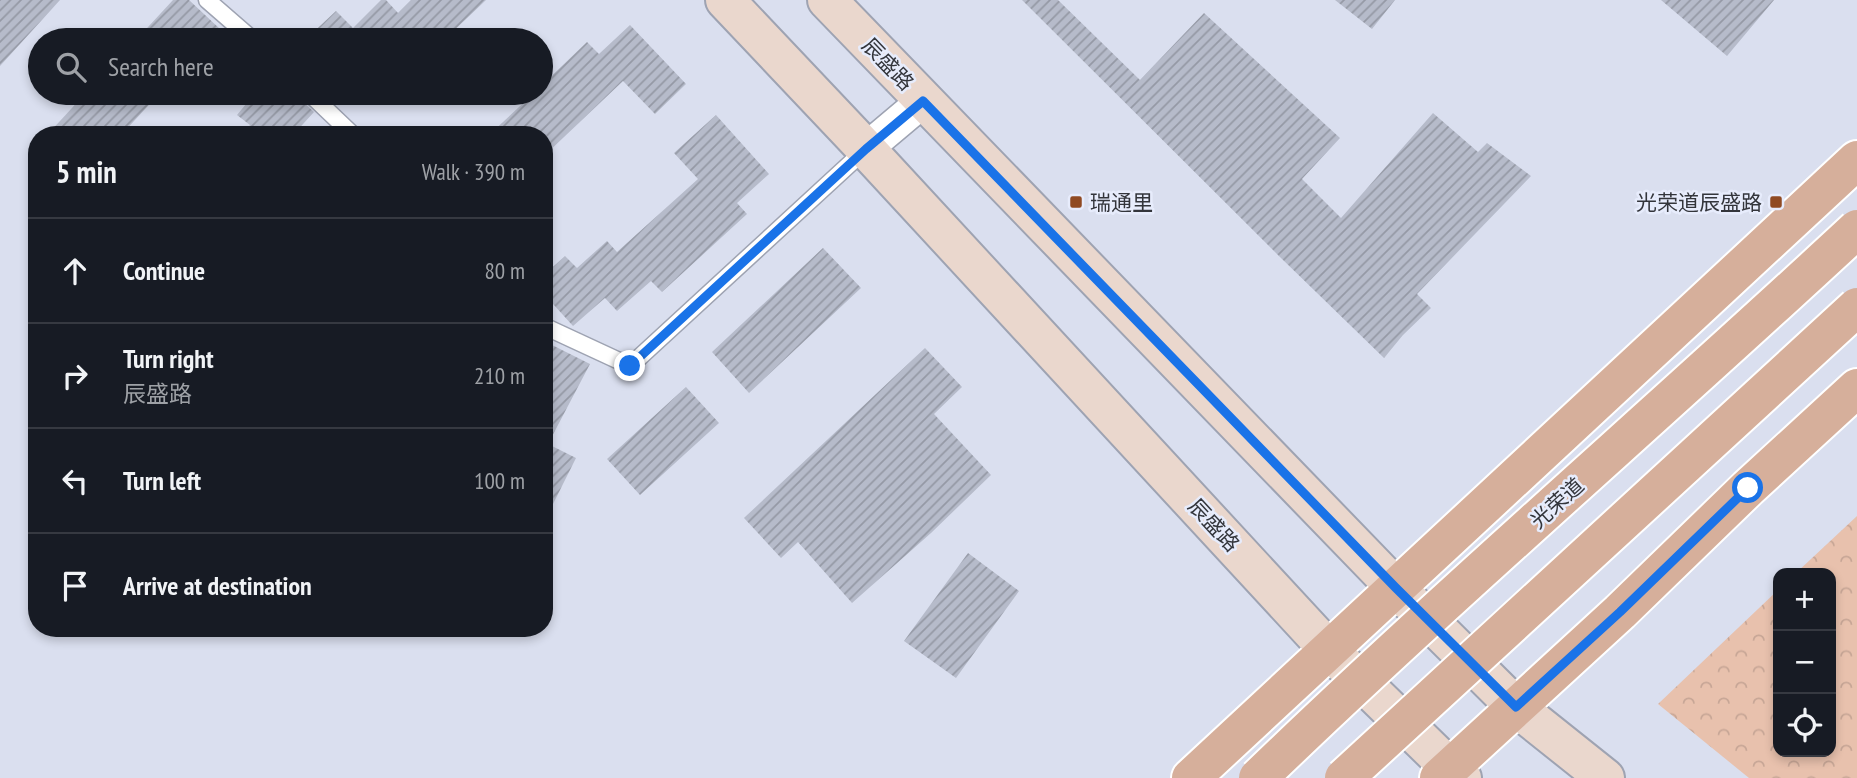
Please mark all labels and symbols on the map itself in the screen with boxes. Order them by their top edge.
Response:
street label: 辰盛路 [856,32,920,96]
place label: 瑞通里 [1090,189,1153,216]
place label: 光荣道辰盛路 [1636,189,1762,216]
marker: 瑞通里 [1068,194,1084,210]
marker: 光荣道辰盛路 [1768,194,1784,210]
route end [614,350,645,381]
street label: 光荣道 [1525,472,1589,534]
route start [1732,472,1763,503]
street label: 辰盛路 [1183,493,1245,557]

